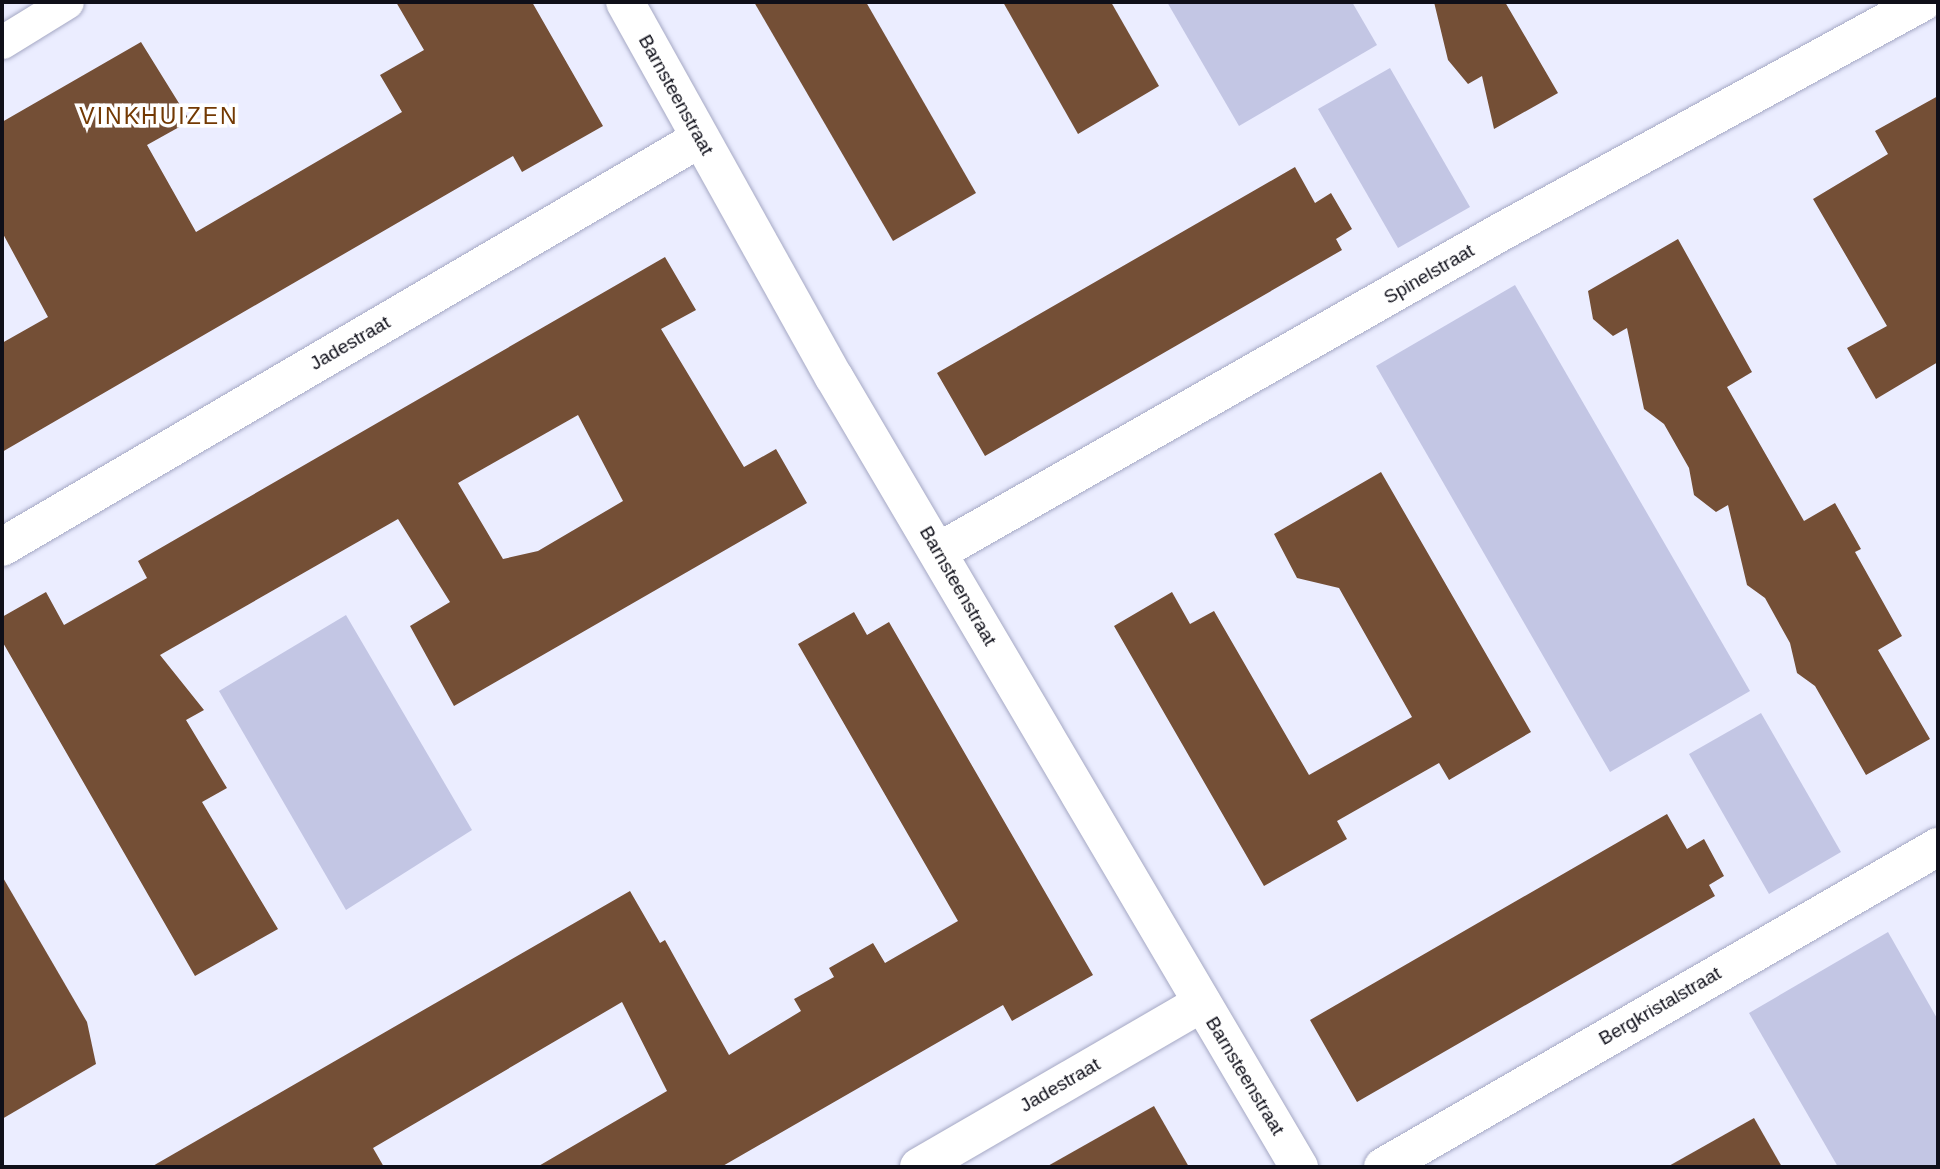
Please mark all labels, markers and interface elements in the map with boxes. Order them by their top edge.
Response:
street label: Barnsteenstraat [634,31,718,159]
district label: VINKHUIZEN [81,102,237,130]
street label: Spinelstraat [1380,239,1478,309]
street label: Jadestraat [306,311,394,375]
street label: Barnsteenstraat [915,522,1001,650]
street label: Bergkristalstraat [1595,962,1725,1050]
street label: Barnsteenstraat [1201,1013,1289,1139]
street label: Jadestraat [1016,1053,1104,1117]

